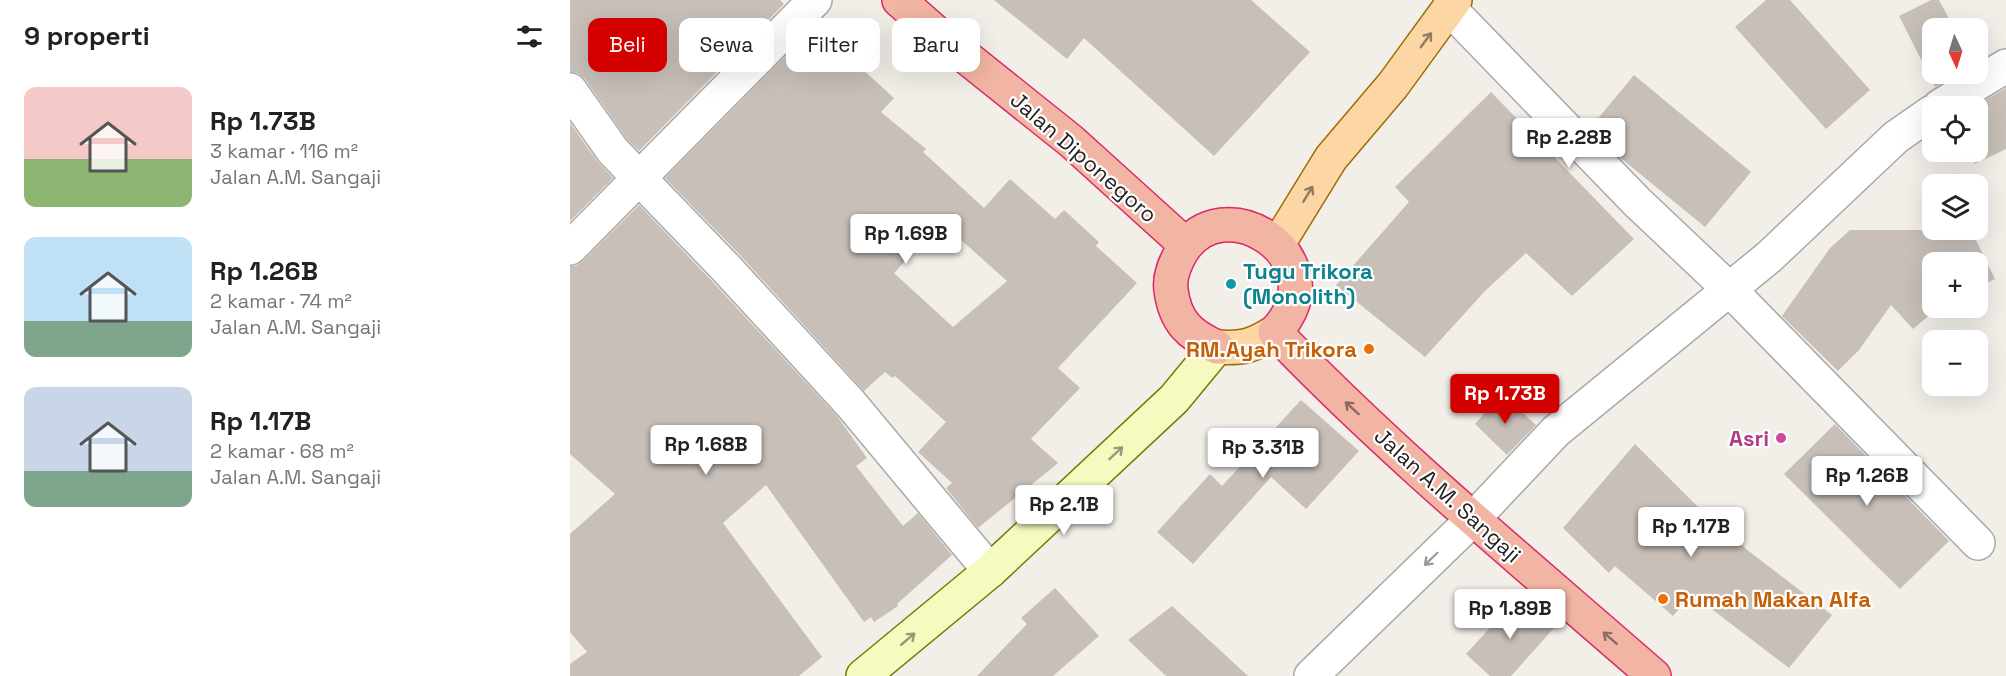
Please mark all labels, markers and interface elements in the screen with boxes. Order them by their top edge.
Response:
chip: Beli [588,18,667,72]
chip: Sewa [679,18,774,72]
chip: Filter [786,18,880,72]
chip: Baru [892,18,980,72]
north arrow [1922,18,1988,84]
map controls [1922,18,1988,396]
text: 9 properti [24,19,150,53]
icon: filters [513,20,546,53]
one-way arrow [1420,32,1432,48]
street label: Jalan Diponegoro [1005,85,1163,229]
button: locate [1922,96,1988,162]
text: Rp 1.73B [210,104,316,138]
icon: home [72,111,144,183]
pin: Rp 2.28B [1507,118,1631,169]
text: Rp 2.28B [1526,124,1612,150]
text: 3 kamar · 116 m² [210,138,358,164]
text: Jalan A.M. Sangaji [210,164,381,190]
button: layers [1922,174,1988,240]
one-way arrow [1302,186,1314,203]
pin: Rp 1.69B [844,214,968,265]
text: Rp 1.69B [864,220,948,246]
button: + [1922,252,1988,318]
text: Rp 1.26B [210,254,318,288]
place label: Tugu Trikora (Monolith) [1243,257,1373,310]
icon: home [72,261,144,333]
marker: Tugu Trikora (Monolith) [1224,277,1238,291]
text: 2 kamar · 74 m² [210,288,352,314]
text: Jalan A.M. Sangaji [210,314,381,340]
button: − [1922,330,1988,396]
place label: RM.Ayah Trikora [1186,335,1357,363]
marker: RM.Ayah Trikora [1362,342,1376,356]
pin: Rp 1.73B [1443,374,1567,425]
text: Rp 1.73B [1464,380,1546,406]
one-way arrow [1345,401,1360,415]
text: Rp 1.17B [210,404,311,438]
icon: home [72,411,144,483]
street label: Jalan A.M. Sangaji [1369,422,1527,568]
place label: Asri [1729,424,1769,452]
pin: Rp 1.68B [644,425,768,476]
pin: Rp 3.31B [1201,428,1325,479]
text: Rp 1.68B [665,431,747,457]
marker: Asri [1774,431,1788,445]
text: Rp 3.31B [1222,434,1304,460]
text: 2 kamar · 68 m² [210,438,354,464]
one-way arrow [1109,446,1124,460]
pin: Rp 1.26B [1805,456,1929,507]
text: Rp 1.26B [1826,462,1909,488]
text: Jalan A.M. Sangaji [210,464,381,490]
pin: Rp 2.1B [1009,485,1119,536]
text: Rp 2.1B [1029,491,1099,517]
pin: Rp 1.17B [1629,507,1753,558]
text: Rp 1.17B [1652,513,1730,539]
one-way arrow [1424,552,1439,566]
place label: Rumah Makan Alfa [1675,585,1871,613]
pin: Rp 1.89B [1448,589,1572,640]
marker: Rumah Makan Alfa [1656,592,1670,606]
text: Rp 1.89B [1468,595,1552,621]
one-way arrow [1603,631,1618,645]
one-way arrow [900,632,916,645]

